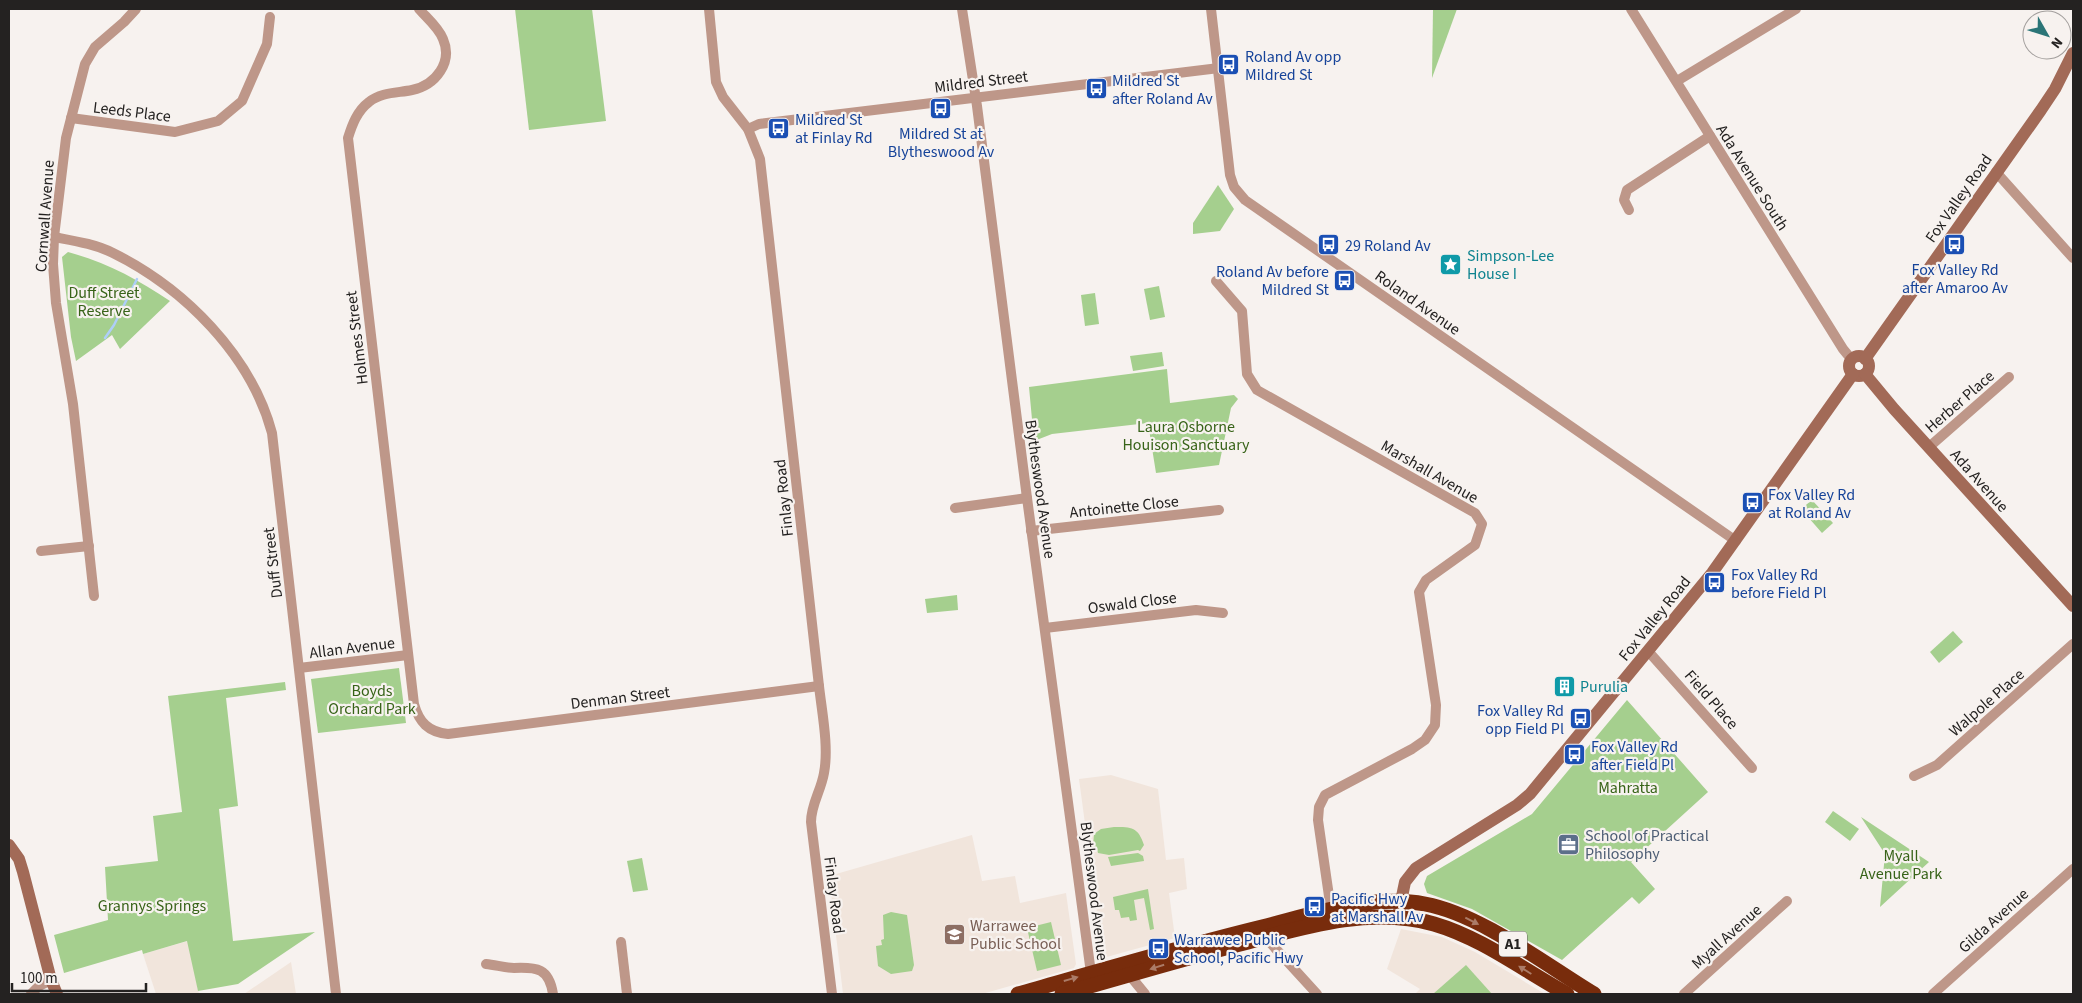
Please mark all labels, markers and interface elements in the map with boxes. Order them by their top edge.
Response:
north arrow [2022,10,2072,60]
text: N [2046,33,2067,52]
place label: Roland Av opp Mildred St [1245,46,1341,86]
bus stop icon: Roland Av opp Mildred St [1217,53,1241,77]
street label: Mildred Street [933,65,1030,99]
place label: Mildred St after Roland Av [1112,70,1213,110]
bus stop icon: Mildred St after Roland Av [1084,77,1108,101]
street label: Leeds Place [92,96,172,128]
bus stop icon: Mildred St at Blytheswood Av [929,97,953,121]
place label: Mildred St at Finlay Rd [795,109,873,149]
bus stop icon: Mildred St at Finlay Rd [767,116,791,140]
street label: Ada Avenue South [1711,120,1794,235]
place label: Mildred St at Blytheswood Av [888,123,995,163]
street label: Fox Valley Road [1920,150,1998,247]
street label: Cornwall Avenue [30,159,60,273]
bus stop icon: 29 Roland Av [1317,233,1341,257]
bus stop icon: Fox Valley Rd after Amaroo Av [1943,233,1967,257]
place label: 29 Roland Av [1345,235,1431,257]
place label: Simpson-Lee House I [1467,245,1554,285]
place icon: Simpson-Lee House I [1439,252,1463,276]
place label: Fox Valley Rd after Amaroo Av [1902,259,2009,299]
place label: Roland Av before Mildred St [1216,261,1330,301]
street label: Roland Avenue [1370,265,1465,341]
bus stop icon: Roland Av before Mildred St [1333,268,1357,292]
park label: Duff Street Reserve [68,282,140,322]
street label: Holmes Street [340,289,374,386]
street label: Herber Place [1920,365,1999,438]
park label: Laura Osborne Houison Sanctuary [1122,416,1250,456]
street label: Blytheswood Avenue [1019,418,1061,560]
street label: Marshall Avenue [1377,435,1482,509]
street label: Ada Avenue [1945,444,2014,517]
street label: Finlay Road [769,458,799,538]
place label: Fox Valley Rd at Roland Av [1768,484,1855,524]
street label: Antoinette Close [1068,490,1180,524]
bus stop icon: Fox Valley Rd at Roland Av [1740,491,1764,515]
street label: Duff Street [258,526,288,599]
place label: Fox Valley Rd before Field Pl [1731,564,1827,604]
street label: Fox Valley Road [1614,571,1696,666]
bus stop icon: Fox Valley Rd before Field Pl [1703,571,1727,595]
street label: Oswald Close [1086,587,1178,619]
street label: Allan Avenue [308,632,396,664]
street label: Walpole Place [1944,664,2029,742]
street label: Field Place [1679,665,1743,734]
building icon: Purulia [1552,674,1576,698]
place label: Purulia [1580,676,1628,698]
park label: Boyds Orchard Park [328,680,416,720]
street label: Denman Street [569,681,672,715]
place label: Fox Valley Rd opp Field Pl [1477,700,1564,740]
bus stop icon: Fox Valley Rd opp Field Pl [1568,707,1592,731]
place label: Fox Valley Rd after Field Pl [1591,736,1678,776]
bus stop icon: Fox Valley Rd after Field Pl [1563,743,1587,767]
park label: Mahratta [1598,777,1658,799]
street label: Blytheswood Avenue [1075,820,1113,962]
place label: School of Practical Philosophy [1585,825,1709,865]
office icon: School of Practical Philosophy [1557,832,1581,856]
park label: Myall Avenue Park [1860,845,1942,885]
street label: Finlay Road [818,855,850,935]
street label: Gilda Avenue [1954,883,2034,958]
place label: Pacific Hwy at Marshall Av [1331,888,1424,928]
park label: Grannys Springs [98,895,207,917]
bus stop icon: Pacific Hwy at Marshall Av [1303,895,1327,919]
street label: Myall Avenue [1687,899,1767,974]
place label: Warrawee Public School [970,915,1061,955]
one-way arrow [1465,917,1479,925]
school or university icon: Warrawee Public School [942,922,966,946]
place label: Warrawee Public School, Pacific Hwy [1174,929,1304,969]
road number: A1 [1499,932,1527,956]
bus stop icon: Warrawee Public School, Pacific Hwy [1146,936,1170,960]
scale bar [12,960,146,992]
one-way arrow [1150,964,1165,972]
one-way arrow [1518,965,1531,975]
text: 100 m [20,968,58,989]
one-way arrow [1064,975,1079,983]

